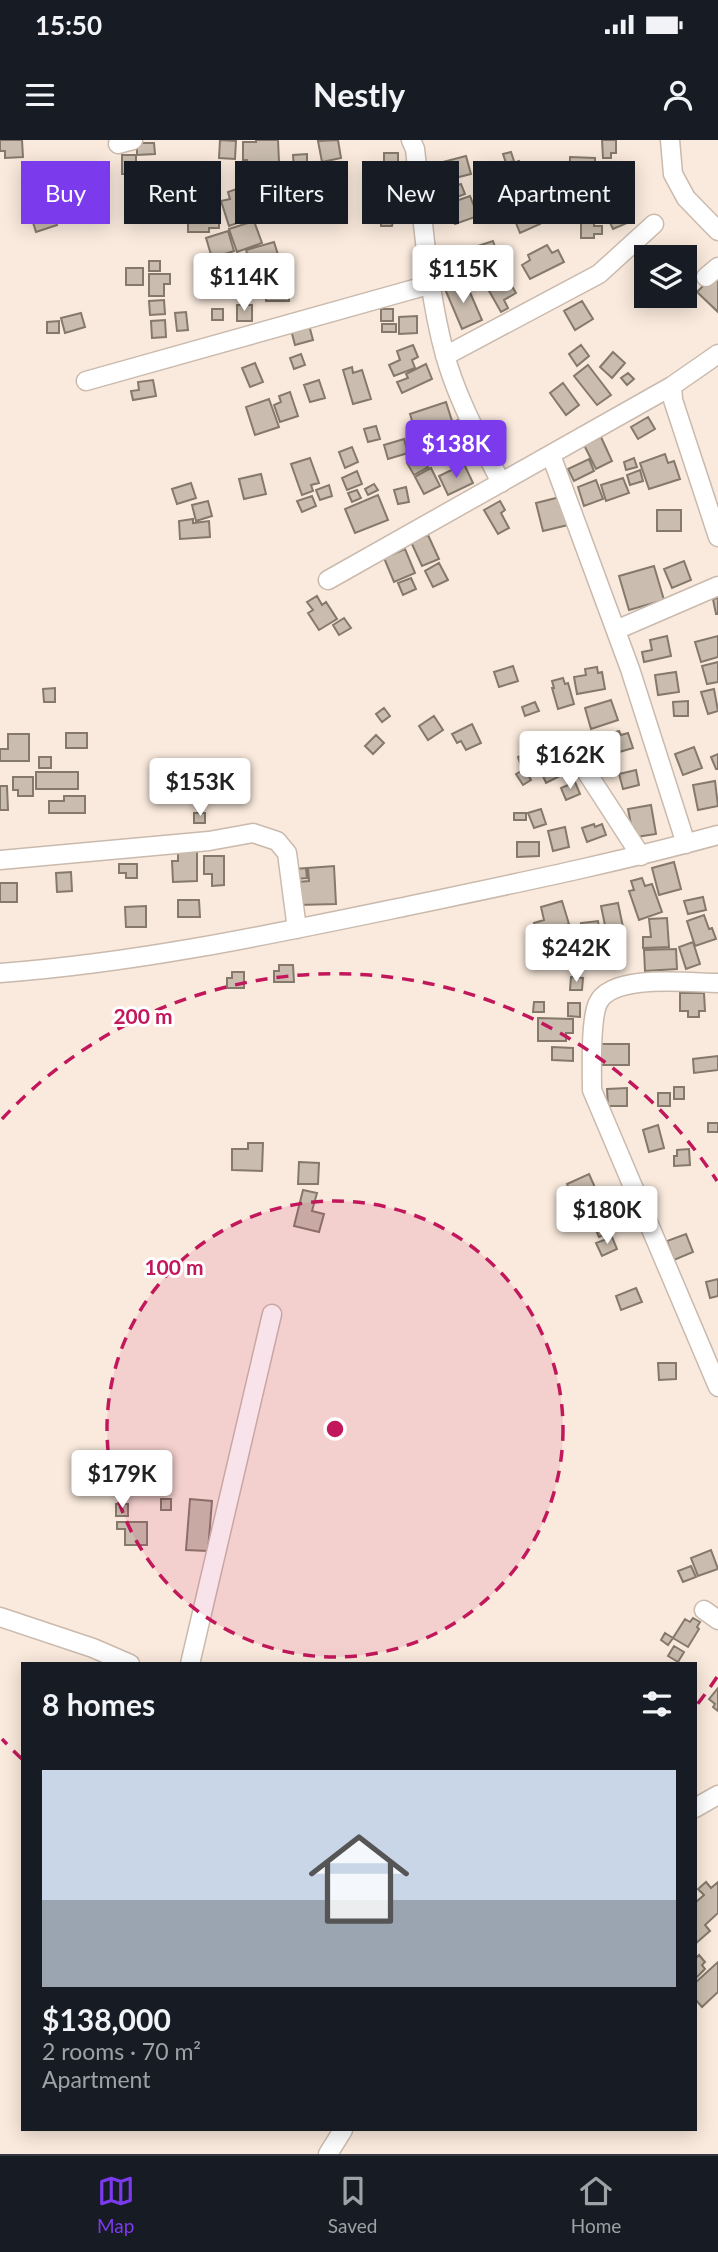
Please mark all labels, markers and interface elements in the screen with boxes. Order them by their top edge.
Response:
text: 15:50 [35,9,102,41]
text: Nestly [313,75,405,114]
icon: menu [21,76,59,114]
icon: person [659,76,697,114]
chip: Buy [21,161,110,224]
chip: Rent [124,161,221,224]
chip: Filters [235,161,348,224]
chip: New [362,161,459,224]
chip: Apartment [473,161,635,224]
map controls [634,245,697,308]
button: layers [634,245,697,308]
pin: $115K [414,246,512,305]
pin: $114K [195,254,293,313]
text: $115K [428,254,498,282]
text: $114K [209,262,279,290]
pin: $138K [407,420,505,480]
text: $138K [421,429,491,457]
pin: $162K [521,732,619,791]
text: $162K [535,740,605,768]
pin: $153K [151,758,249,818]
text: $153K [165,767,235,795]
pin: $242K [527,924,625,984]
text: $242K [541,933,611,961]
text: 200 m [113,1003,173,1028]
pin: $180K [558,1186,656,1246]
text: $180K [572,1195,642,1223]
text: 100 m [144,1254,204,1279]
centre of rings [323,1417,347,1441]
pin: $179K [73,1450,171,1510]
text: $179K [87,1459,157,1487]
icon: filters [638,1685,676,1723]
text: 8 homes [42,1686,155,1722]
icon: home [296,1816,422,1942]
text: $138,000 [42,2001,171,2037]
text: 2 rooms · 70 m² [42,2037,201,2065]
text: Apartment [42,2065,150,2093]
tab: Map [97,2172,135,2237]
tab: Saved [328,2172,377,2237]
tab: Home [571,2172,621,2237]

